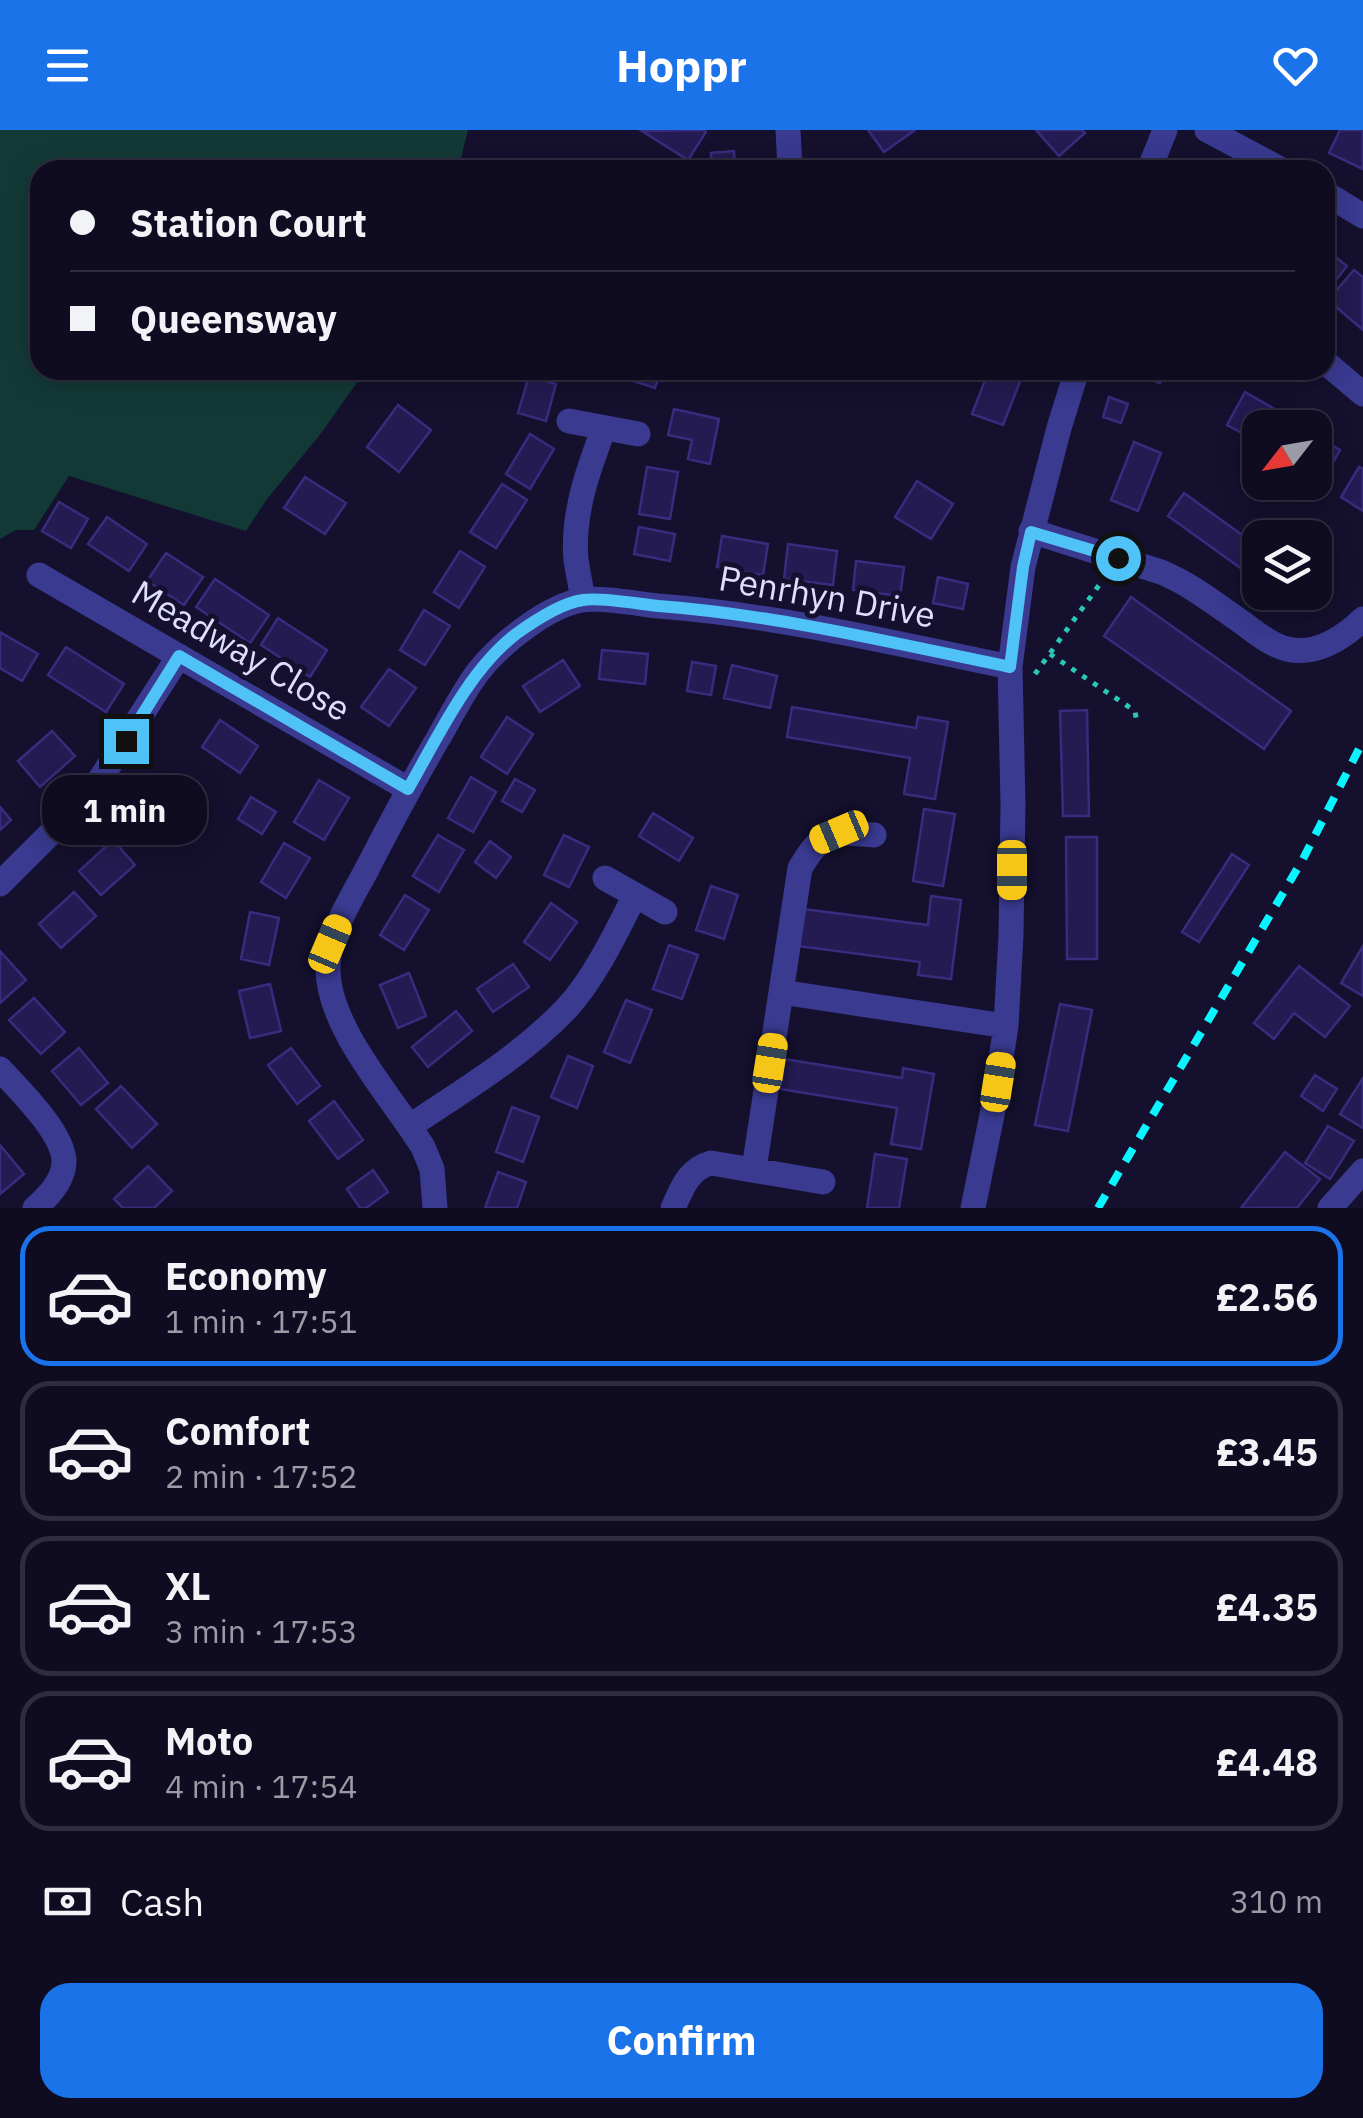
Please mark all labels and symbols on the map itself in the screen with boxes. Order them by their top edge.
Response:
north arrow [1242,410,1332,500]
route start [1096,536,1141,581]
street label: Penrhyn Drive [715,554,939,638]
street label: Meadway Close [124,569,359,731]
route end [104,719,149,764]
callout: 1 min [44,776,208,846]
car [806,806,872,858]
car [997,840,1027,900]
car [304,911,356,977]
car [750,1031,790,1095]
car [978,1050,1018,1114]

